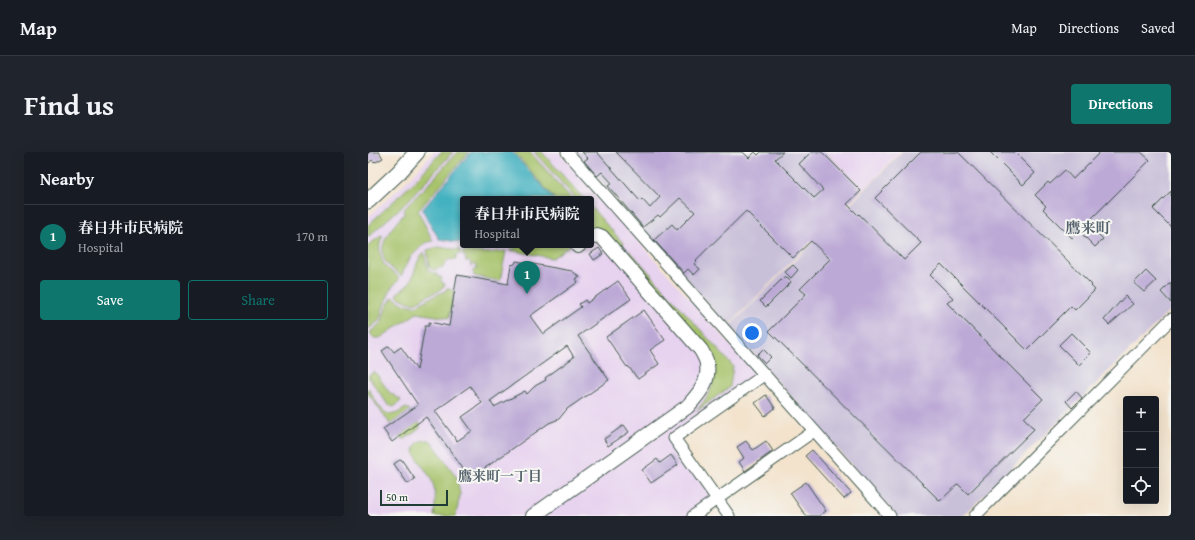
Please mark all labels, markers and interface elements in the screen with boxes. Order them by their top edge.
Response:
text: Map [20,14,57,42]
text: Map [1011,18,1037,38]
text: Directions [1059,18,1119,38]
text: Saved [1141,18,1175,38]
text: Find us [24,84,114,125]
button: Directions [1071,84,1171,124]
text: Nearby [40,166,94,191]
popup [460,196,594,248]
text: 春日井市民病院 [474,203,580,224]
text: 春日井市民病院 [78,217,183,238]
district label: 鷹来町 [1065,217,1111,238]
text: Hospital [474,224,520,243]
text: 1 [50,227,56,246]
text: 170 m [296,227,328,246]
text: Hospital [78,238,123,257]
pin: 1 [514,261,540,294]
button: Save [40,280,180,320]
button: Share [188,280,328,320]
your location [742,323,762,343]
map controls [1123,396,1159,504]
button: + [1123,396,1159,432]
button: − [1123,432,1159,468]
district label: 鷹来町一丁目 [458,466,542,486]
button: locate [1123,468,1159,504]
scale bar [380,488,448,507]
text: 50 m [386,489,408,505]

